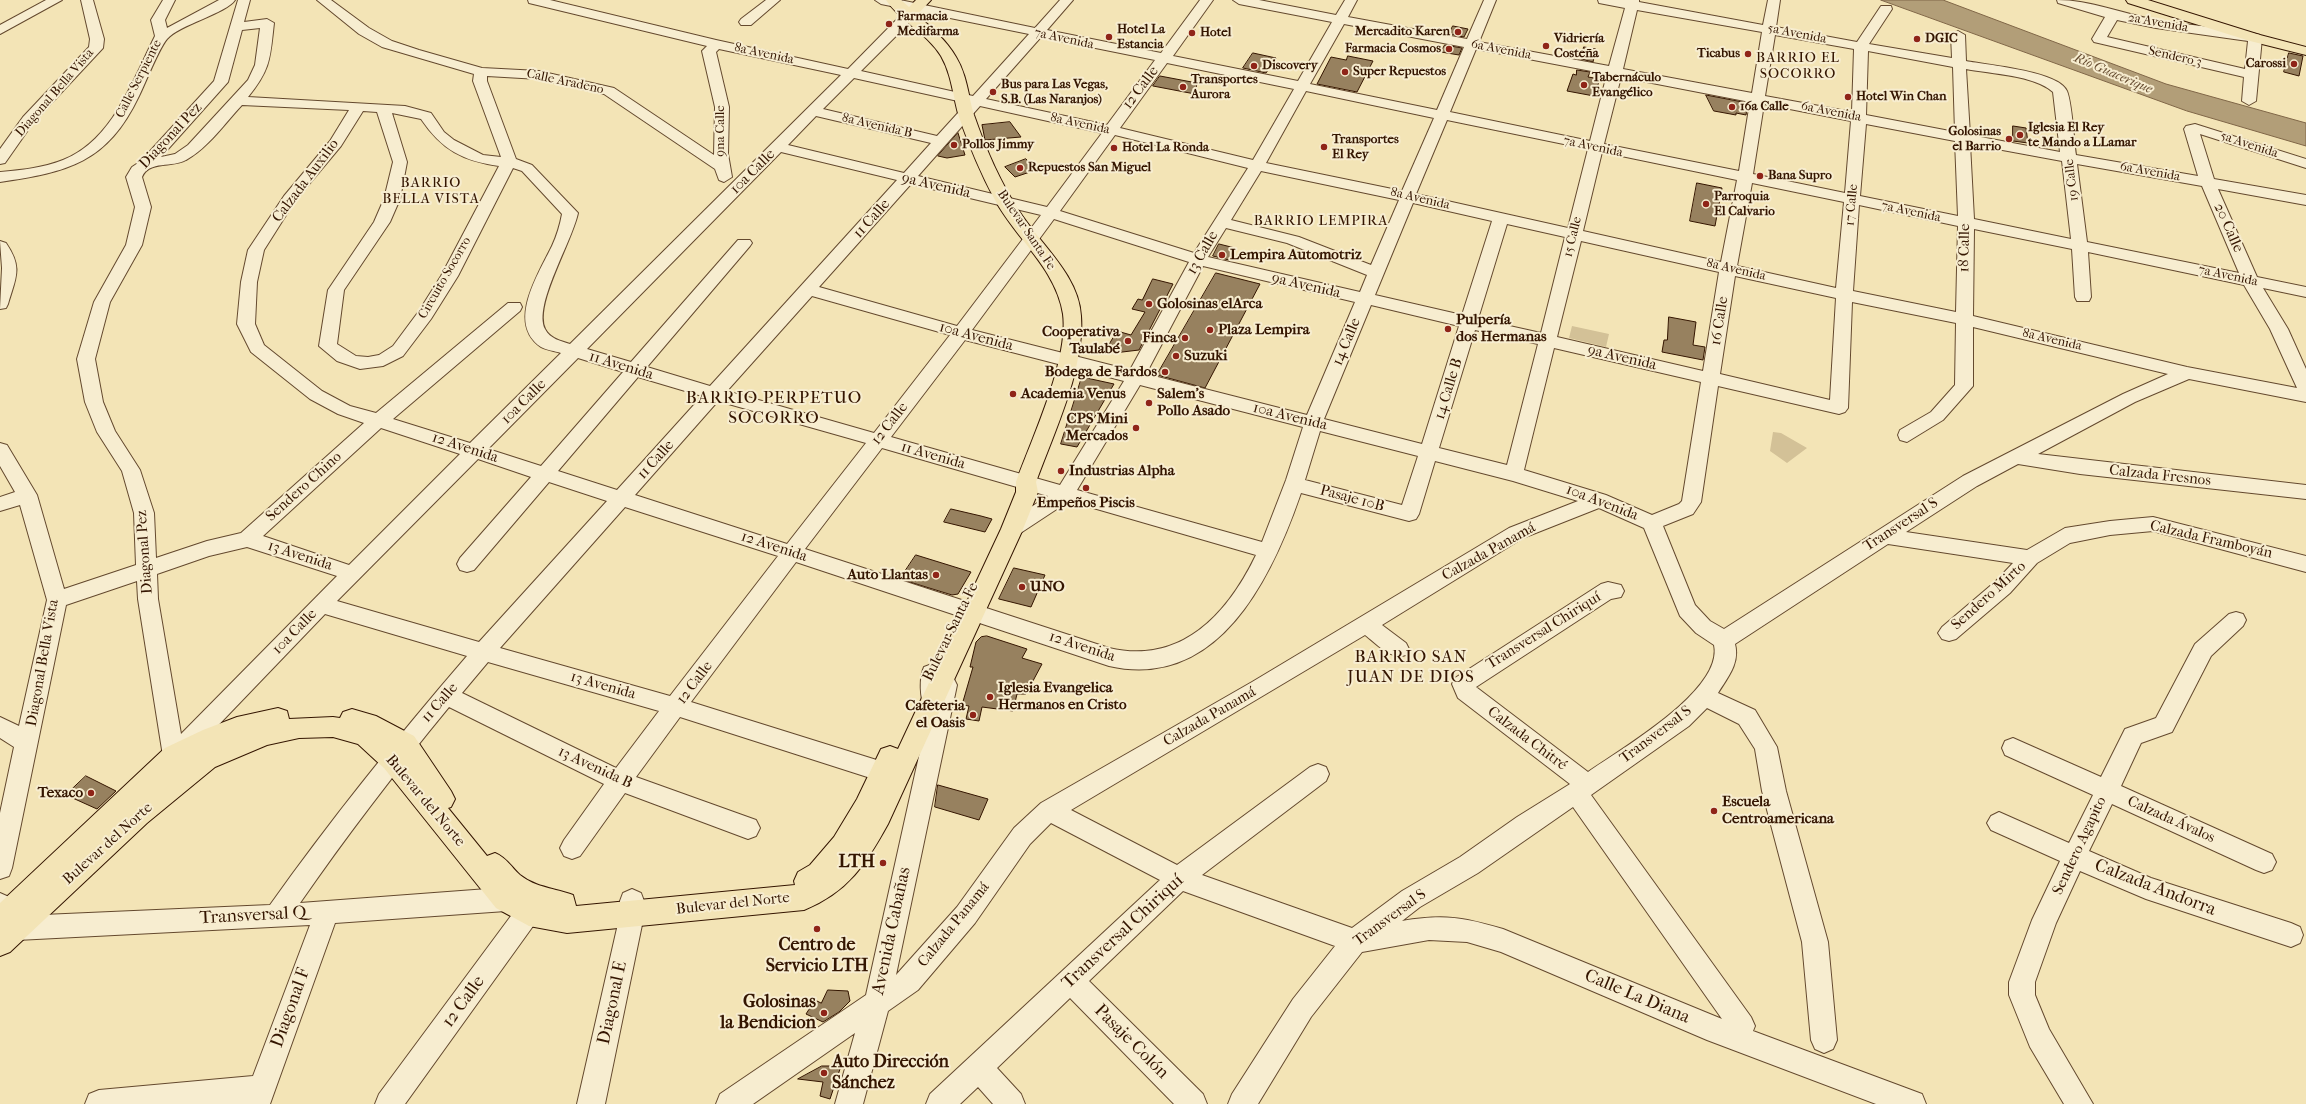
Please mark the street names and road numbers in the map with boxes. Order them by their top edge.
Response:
street label: 2a Avenida [2127,10,2189,36]
street label: 5a Avenida [1766,21,1828,47]
street label: 7a Avenida [1033,25,1095,53]
street label: Calle Serpiente [113,37,165,121]
street label: 6a Avenida [1470,37,1532,63]
street label: 8a Avenida [733,40,795,68]
street label: Sendero 3 [2147,43,2203,71]
street label: Diagonal Bella Vista [12,46,98,140]
street label: 12 Calle [1119,63,1163,113]
street label: Calle Aradeno [525,66,605,98]
street label: Diagonal Pez [136,99,206,173]
street label: 6a Avenida [1800,99,1862,125]
street label: 9na Calle [713,105,729,157]
street label: 8a Avenida B [840,110,914,142]
street label: 8a Avenida [1049,110,1111,138]
street label: 5a Avenida [2218,128,2280,162]
street label: 7a Avenida [1562,133,1624,161]
street label: Calzada Auxilio [269,136,343,226]
street label: 10a Calle [727,146,779,198]
street label: 19 Calle [2062,158,2082,202]
street label: 6a Avenida [2119,159,2181,185]
street label: 9a Avenida [900,169,972,203]
street label: 17 Calle [1842,183,1862,227]
street label: 8a Avenida [1389,185,1451,213]
street label: Bulevar Santa Fe [993,187,1059,273]
street label: 11 Calle [850,196,894,242]
street label: 7a Avenida [1880,198,1942,226]
street label: 20 Calle [2209,201,2247,255]
street label: 15 Calle [1560,215,1586,259]
street label: 18 Calle [1956,223,1974,273]
street label: 13 Calle [1183,228,1223,278]
street label: Circuito Socorro [415,234,475,322]
street label: 8a Avenida [1705,256,1767,284]
street label: 7a Avenida [2197,262,2259,290]
street label: 9a Avenida [1270,269,1342,303]
street label: 16 Calle [1707,295,1733,347]
street label: 14 Calle [1329,315,1365,369]
street label: 10a Avenida [937,318,1015,356]
street label: 8a Avenida [2021,326,2083,354]
street label: 9a Avenida [1586,341,1658,375]
street label: 11 Avenida [587,348,655,384]
street label: 14 Calle B [1431,356,1467,422]
street label: 10a Calle [498,376,550,428]
street label: 12 Calle [868,399,912,449]
street label: 10a Avenida [1251,399,1329,435]
street label: 12 Avenida [430,429,500,467]
street label: 11 Calle [634,437,678,483]
street label: 11 Avenida [899,438,967,474]
street label: Sendero Chino [262,448,346,526]
street label: Calzada Fresnos [2108,462,2212,490]
street label: 10a Avenida [1563,481,1641,525]
street label: Pasaje 10B [1318,482,1386,516]
street label: Transversal S [1860,494,1942,556]
street label: Diagonal Pez [133,509,157,595]
street label: Calzada Framboyán [2148,517,2274,563]
street label: Calzada Panamá [1439,519,1539,585]
street label: 12 Avenida [739,528,809,566]
street label: 13 Avenida [265,537,335,575]
street label: Sendero Mirto [1948,558,2030,634]
street label: Bulevar Santa Fe [919,580,983,684]
street label: Transversal Chiriquí [1483,588,1605,674]
street label: Diagonal Bella Vista [23,598,63,728]
street label: 10a Calle [269,605,321,659]
street label: 12 Avenida [1047,628,1117,666]
street label: 12 Calle [673,658,717,708]
street label: 13 Avenida [568,668,638,704]
street label: 11 Calle [418,680,462,726]
street label: Calzada Panamá [1160,683,1260,751]
street label: Transversal S [1617,702,1695,768]
street label: Calzada Chitré [1484,703,1570,775]
street label: 13 Avenida B [555,743,635,793]
street label: Bulevar del Norte [381,751,469,851]
street label: Calzada Ávalos [2124,793,2218,847]
street label: Sendero Agapito [2049,794,2111,898]
street label: Bulevar del Norte [60,799,156,889]
street label: Calzada Andorra [2091,855,2219,921]
street label: Avenida Cabañas [868,865,916,997]
street label: Transversal Chiriquí [1058,870,1188,994]
street label: Calzada Panamá [914,879,994,971]
street label: Transversal S [1350,886,1430,950]
street label: Bulevar del Norte [675,889,791,919]
street label: Transversal Q [199,902,307,930]
street label: Diagonal E [594,959,632,1047]
street label: Diagonal F [267,965,315,1051]
street label: Calle La Diana [1581,965,1693,1029]
street label: 12 Calle [438,972,490,1032]
street label: Pasaje Colón [1089,1000,1173,1084]

